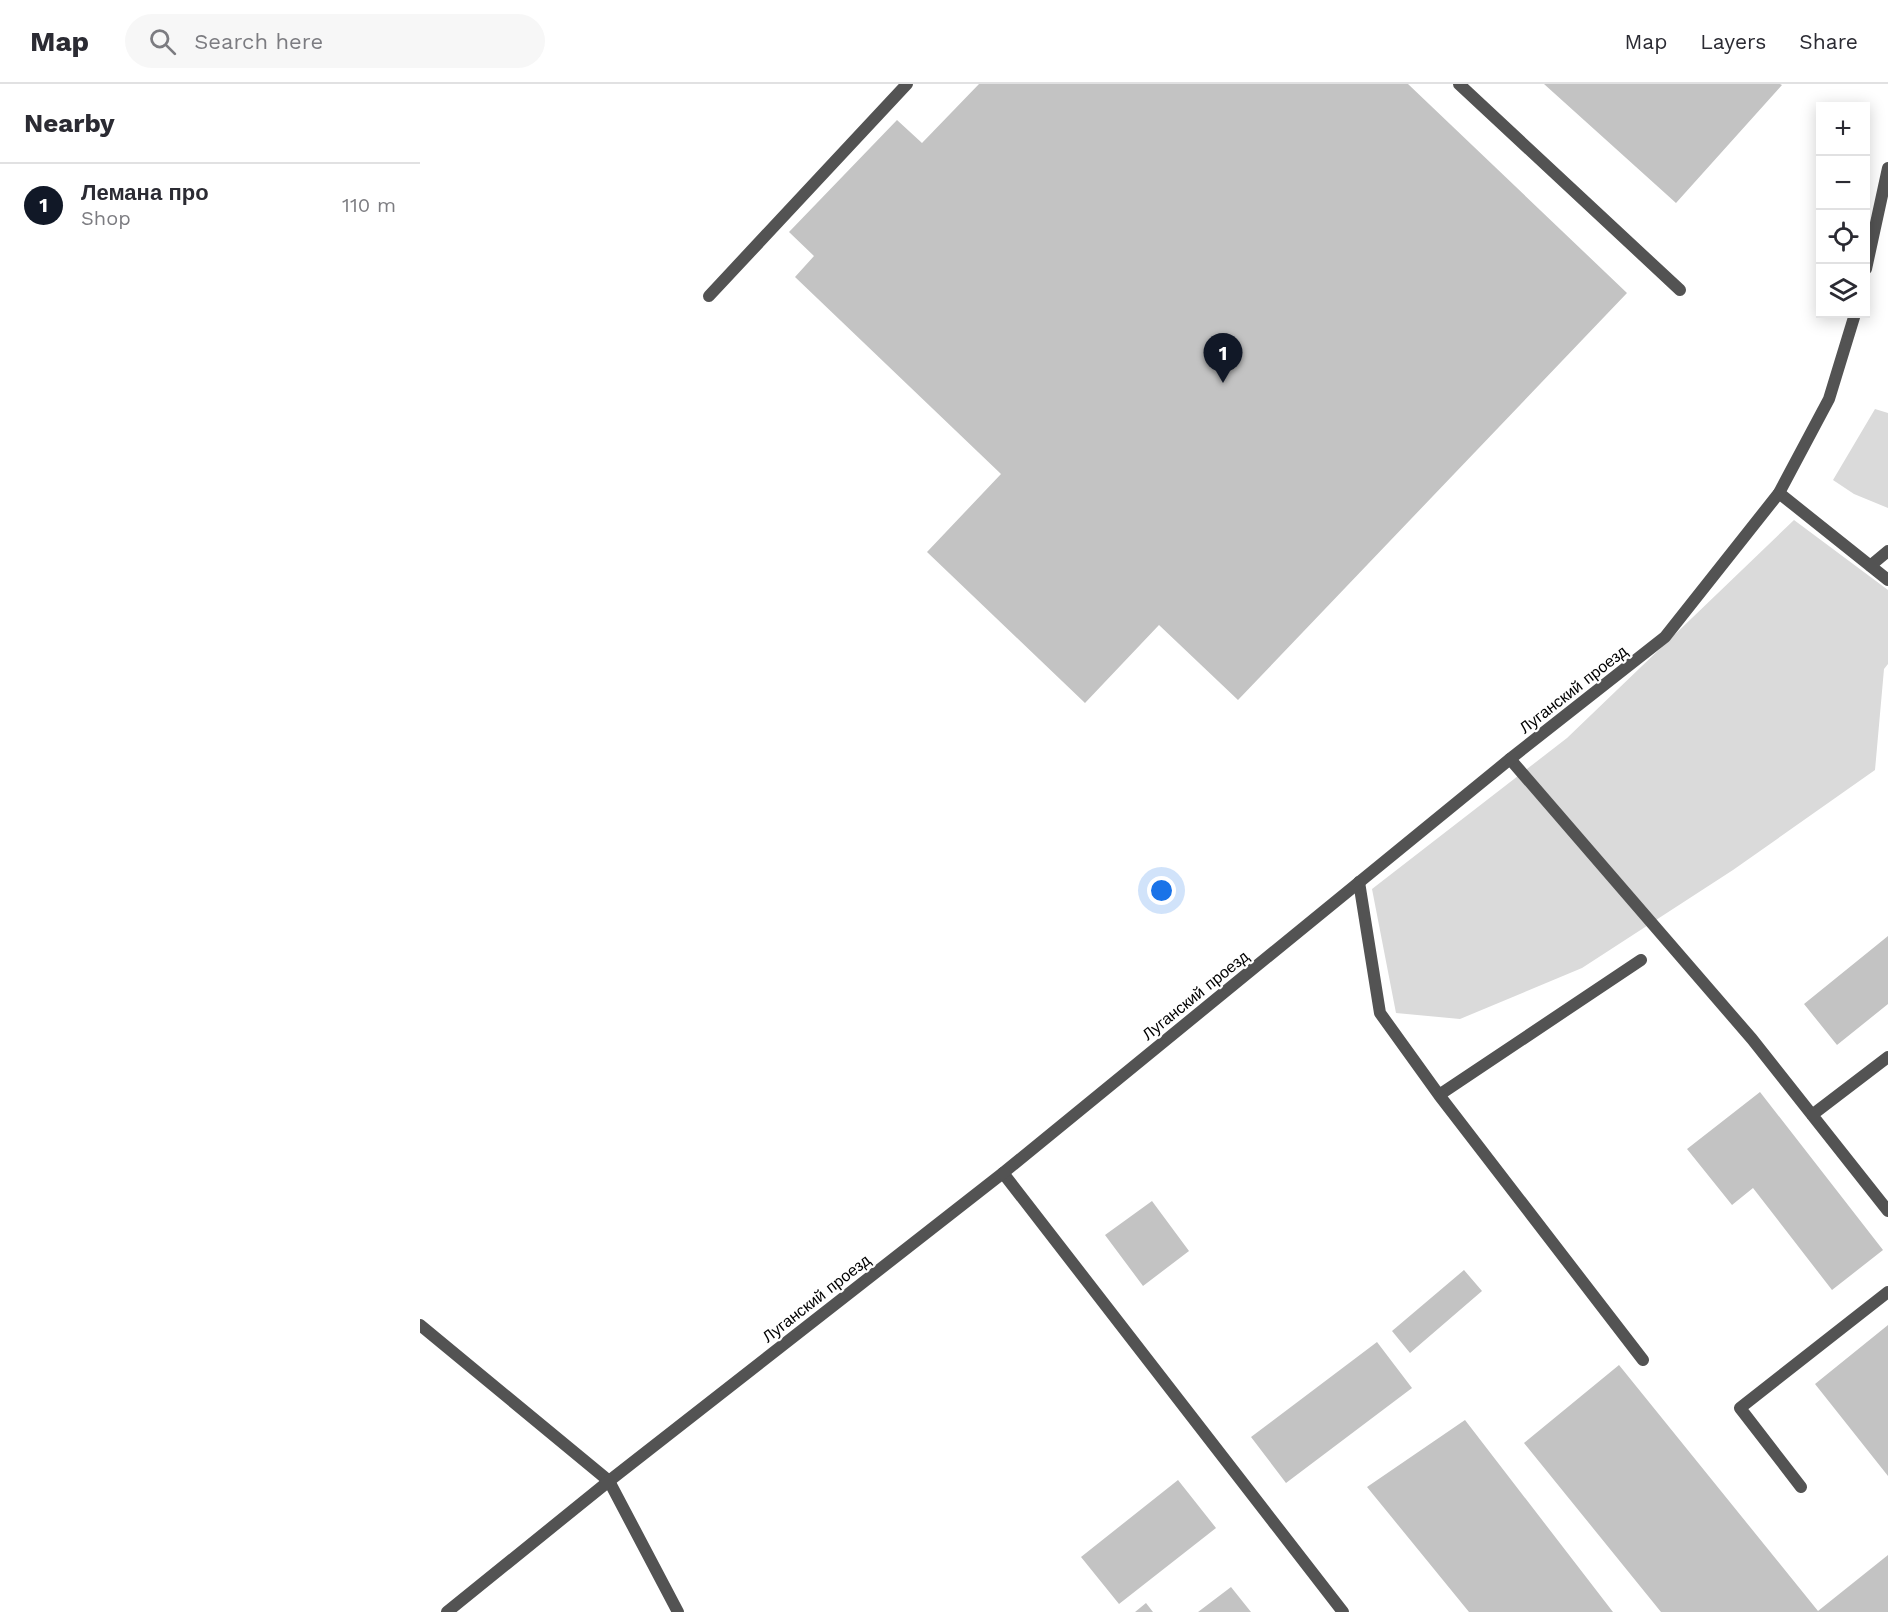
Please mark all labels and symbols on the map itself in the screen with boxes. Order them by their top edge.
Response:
pin: 1 [1204,334,1242,383]
street label: Луганский проезд [1516,641,1632,737]
your location [1147,876,1176,905]
street label: Луганский проезд [1138,946,1253,1044]
street label: Луганский проезд [759,1250,875,1346]

